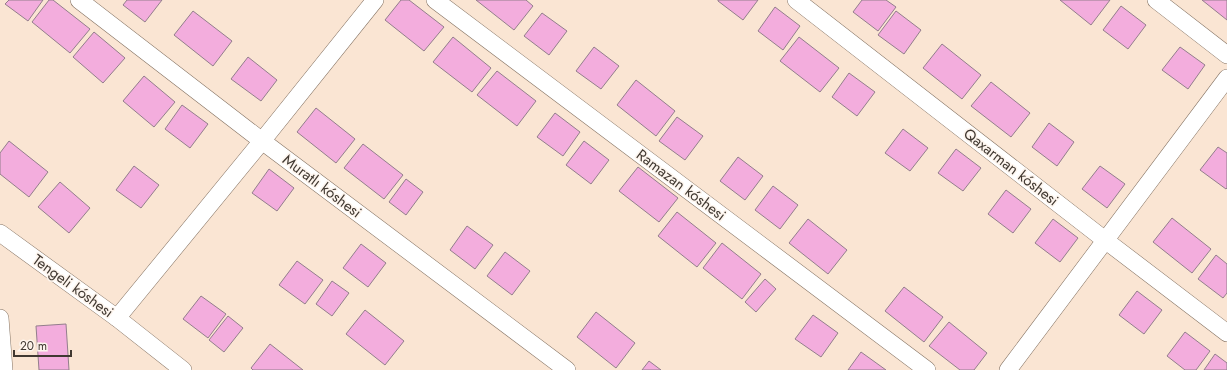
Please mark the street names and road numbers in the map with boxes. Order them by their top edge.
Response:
street label: Qaxarman kóshesi [959,123,1063,211]
street label: Ramazan kóshesi [632,144,730,226]
street label: Muratlı kóshesi [278,149,366,223]
street label: Tengeli kóshesi [28,249,118,323]

